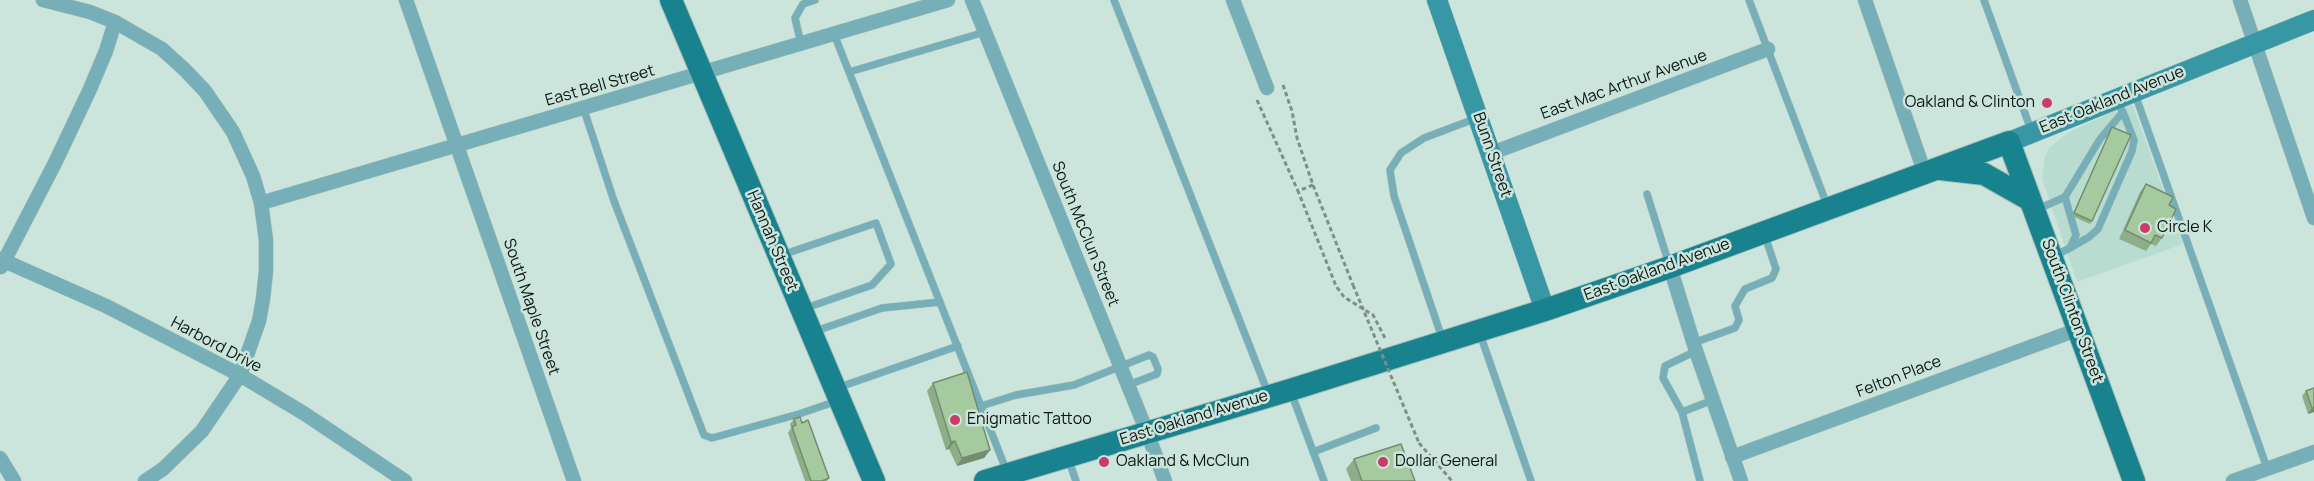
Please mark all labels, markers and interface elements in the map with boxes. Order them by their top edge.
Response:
street label: East Mac Arthur Avenue [1538,46,1710,124]
street label: East Bell Street [543,61,657,111]
street label: East Oakland Avenue [2037,62,2187,138]
place label: Oakland & Clinton [1905,93,2035,113]
marker: Oakland & Clinton [2040,96,2054,110]
street label: Bunn Street [1469,110,1515,200]
street label: South McClun Street [1047,159,1123,309]
street label: Hannah Street [742,188,802,294]
place label: Circle K [2157,218,2212,238]
marker: Circle K [2138,221,2152,235]
street label: East Oakland Avenue [1581,235,1733,305]
street label: South Maple Street [499,236,563,378]
street label: South Clinton Street [2037,236,2107,386]
street label: Harbord Drive [167,313,265,377]
street label: Felton Place [1854,352,1944,402]
street label: East Oakland Avenue [1118,386,1270,450]
place label: Enigmatic Tattoo [967,410,1092,430]
marker: Enigmatic Tattoo [948,413,962,427]
place label: Oakland & McClun [1116,452,1249,472]
place label: Dollar General [1395,452,1498,472]
marker: Oakland & McClun [1097,455,1111,469]
marker: Dollar General [1376,455,1390,469]

